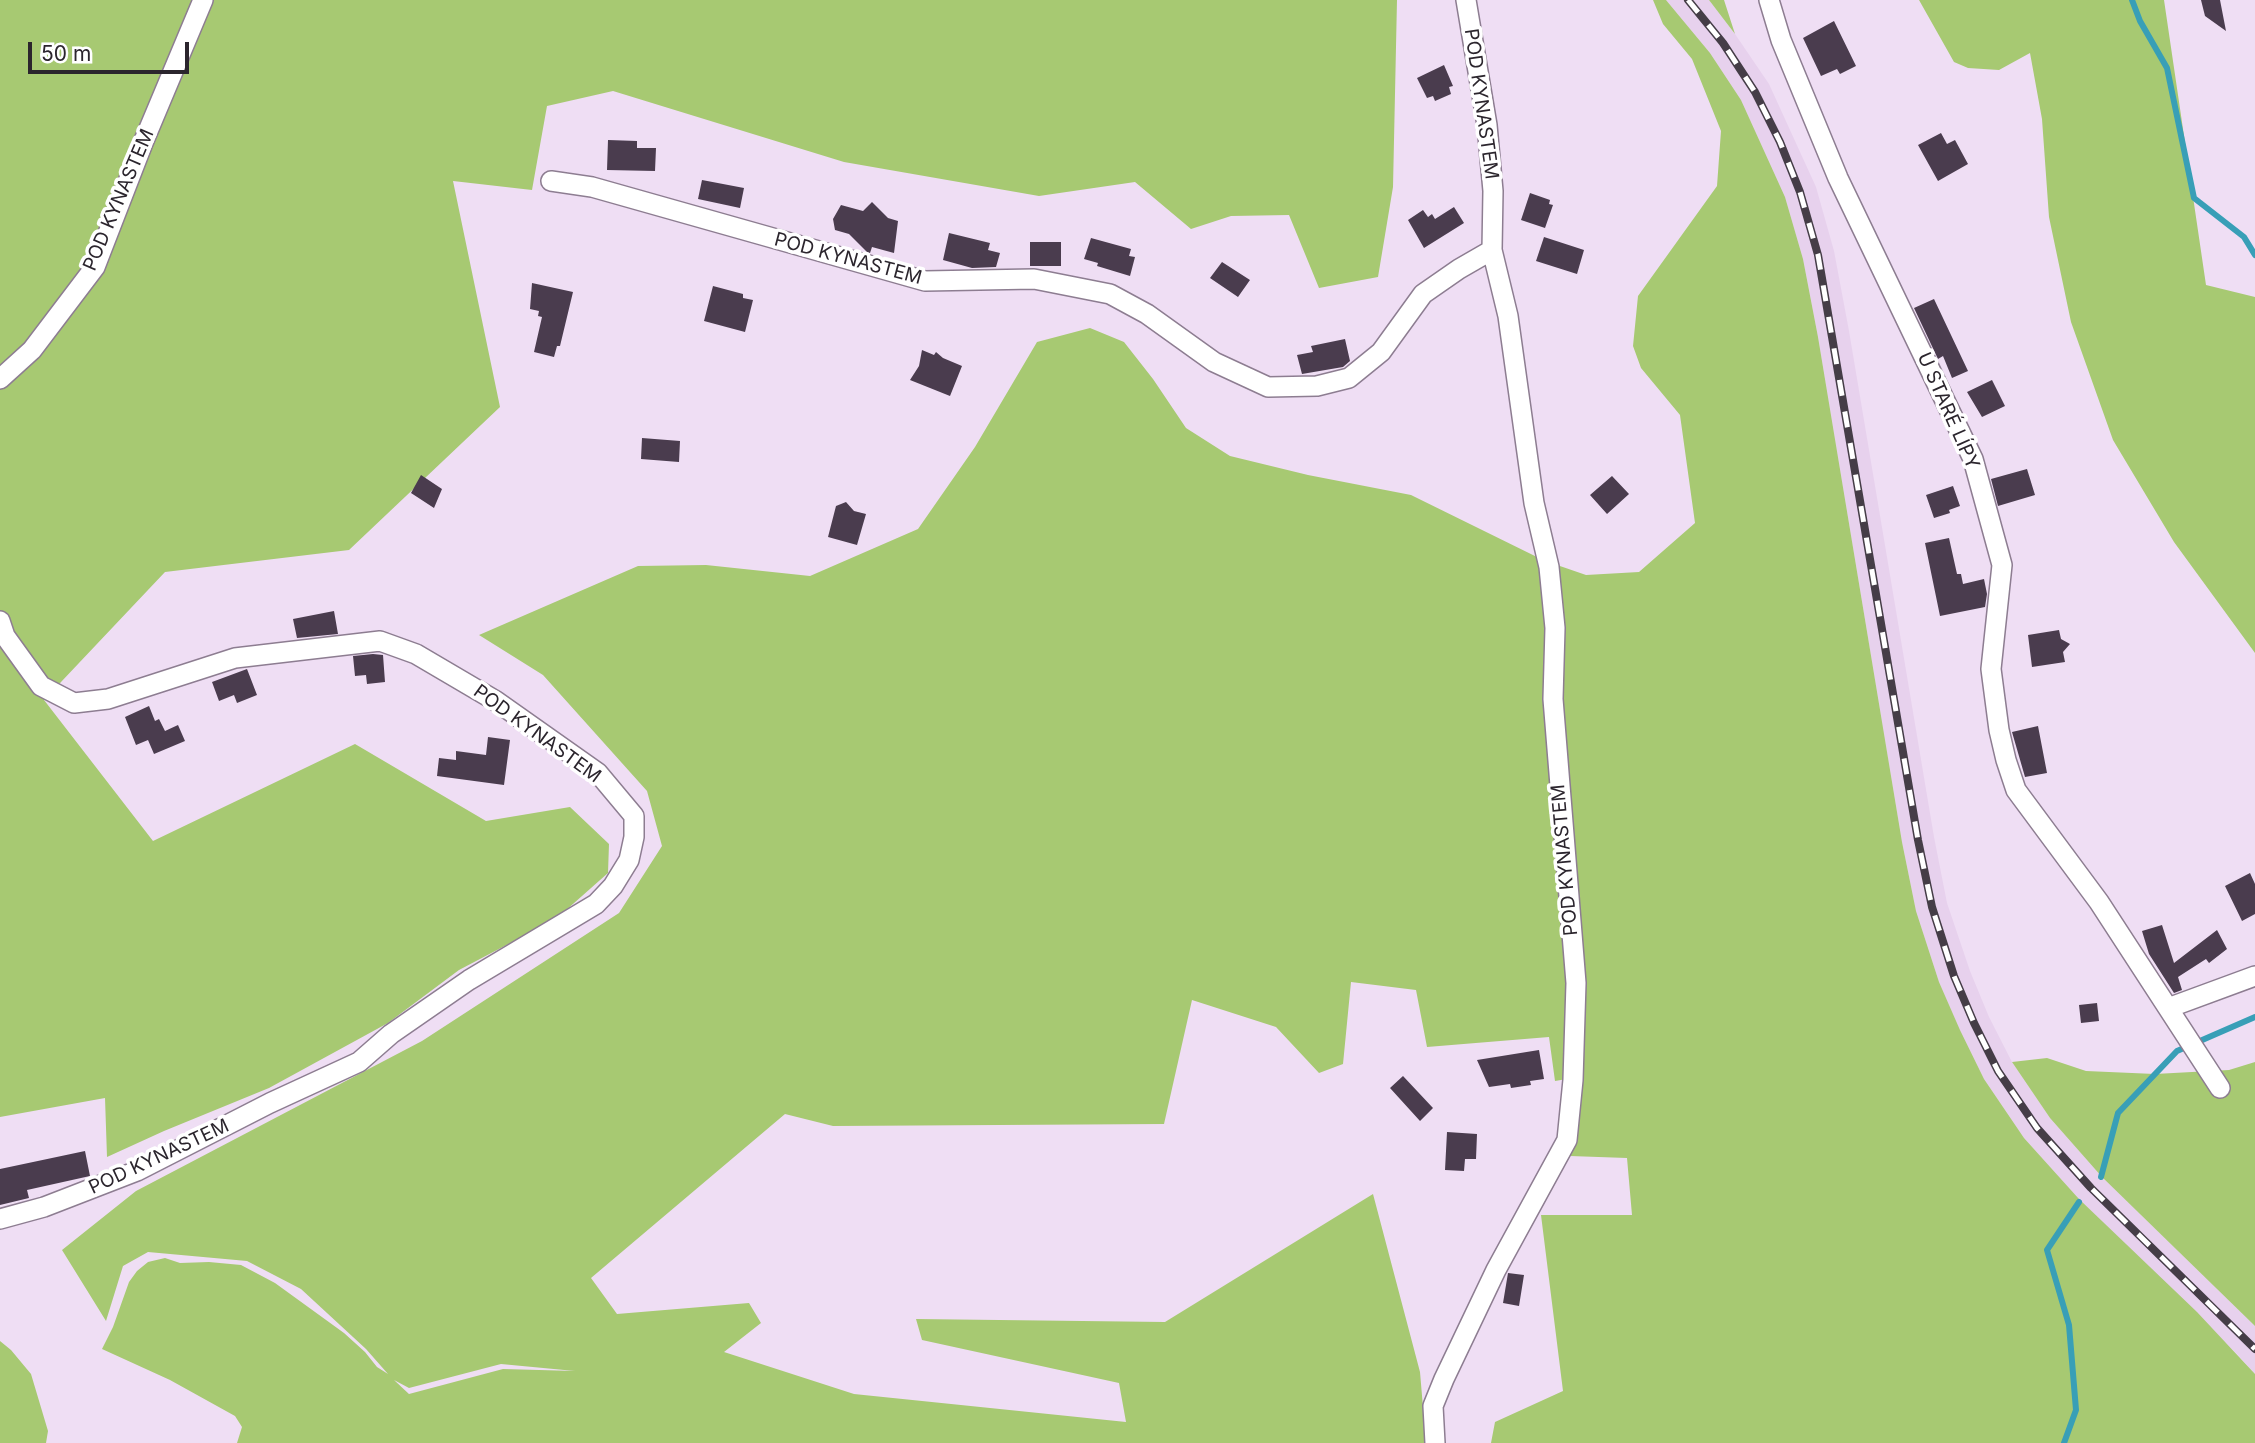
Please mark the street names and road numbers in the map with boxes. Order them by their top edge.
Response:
street label: POD KYNASTEM [1459,27,1503,181]
street label: POD KYNASTEM [79,126,159,274]
street label: POD KYNASTEM [772,228,924,290]
street label: U STARÉ LÍPY [1912,349,1984,473]
street label: POD KYNASTEM [469,680,605,788]
street label: POD KYNASTEM [1547,783,1583,937]
street label: POD KYNASTEM [85,1115,233,1199]

